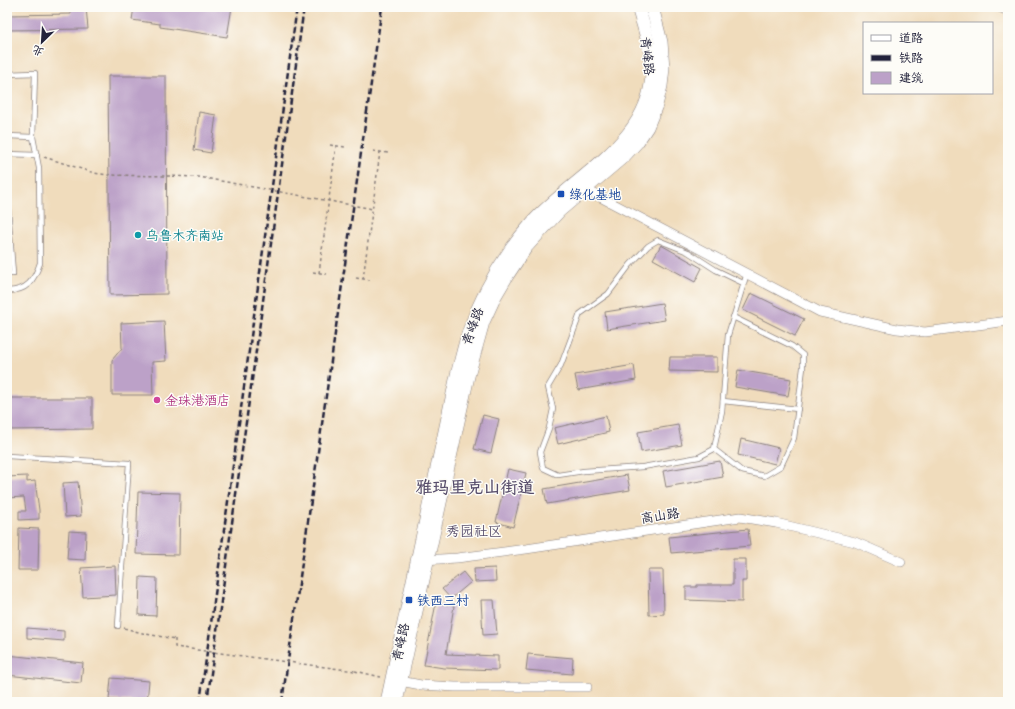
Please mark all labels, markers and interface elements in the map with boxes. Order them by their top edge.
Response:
north arrow [22,22,62,62]
legend [863,22,993,94]
text: 道路 [899,30,923,48]
street label: 青峰路 [635,36,658,77]
text: 北 [30,41,47,60]
text: 铁路 [899,50,923,68]
text: 建筑 [899,70,923,88]
place label: 绿化基地 [569,186,621,205]
marker: 绿化基地 [556,189,566,199]
place label: 乌鲁木齐南站 [146,227,224,246]
marker: 乌鲁木齐南站 [133,230,143,240]
street label: 青峰路 [458,305,489,348]
place label: 金珠港酒店 [165,392,230,411]
marker: 金珠港酒店 [152,395,162,405]
district label: 雅玛里克山街道 [416,476,535,501]
street label: 高山路 [639,504,681,529]
district label: 秀园社区 [446,522,502,543]
place label: 铁西三村 [417,592,469,611]
marker: 铁西三村 [404,595,414,605]
street label: 青峰路 [388,621,415,663]

